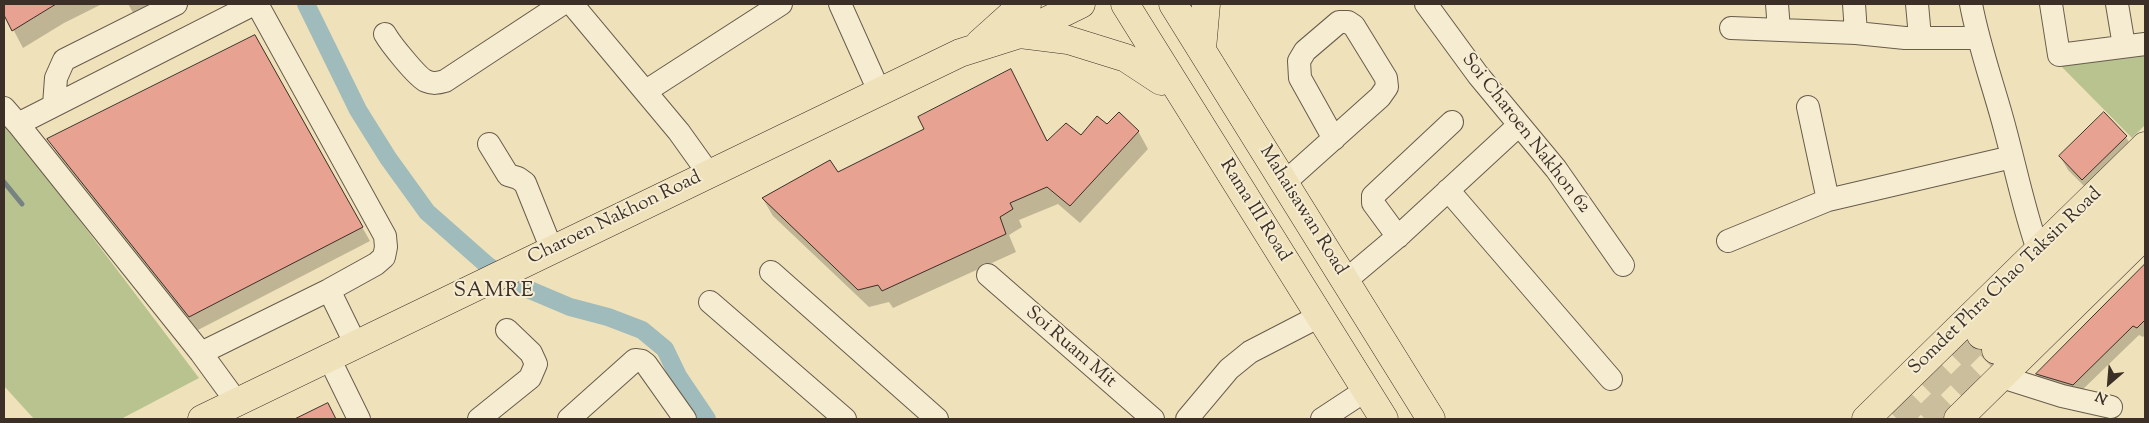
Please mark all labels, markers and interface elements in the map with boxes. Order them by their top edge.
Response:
street label: Soi Charoen Nakhon 62 [1455,49,1595,219]
street label: Mahaisawan Road [1253,142,1351,280]
street label: Rama III Road [1213,156,1295,266]
street label: Charoen Nakhon Road [525,167,705,271]
street label: Somdet Phra Chao Taksin Road [1905,184,2107,380]
district label: SAMRE [453,279,535,305]
street label: Soi Ruam Mit [1020,302,1120,394]
north arrow [2084,358,2134,408]
text: N [2093,385,2112,408]

